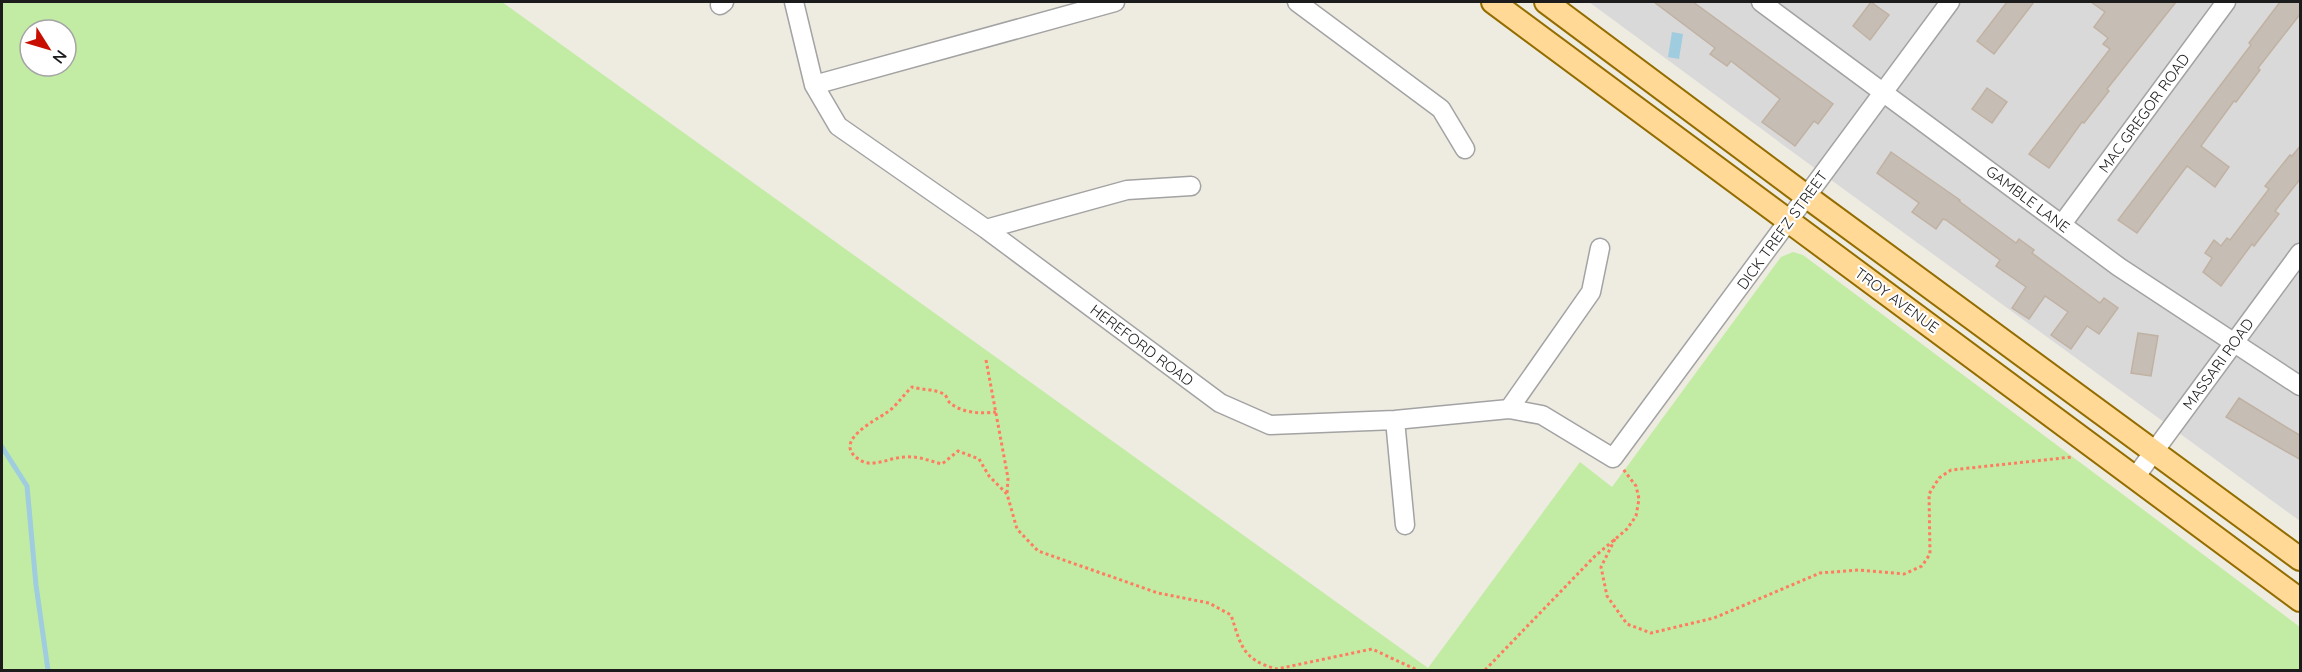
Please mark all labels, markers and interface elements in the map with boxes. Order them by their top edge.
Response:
north arrow [18,18,78,78]
text: N [48,46,72,68]
street label: MAC GREGOR ROAD [2094,49,2194,176]
street label: GAMBLE LANE [1982,161,2074,237]
street label: DICK TREFZ STREET [1733,167,1831,293]
street label: TROY AVENUE [1851,263,1943,337]
street label: HEREFORD ROAD [1087,300,1198,390]
street label: MASSARI ROAD [2178,314,2258,413]

